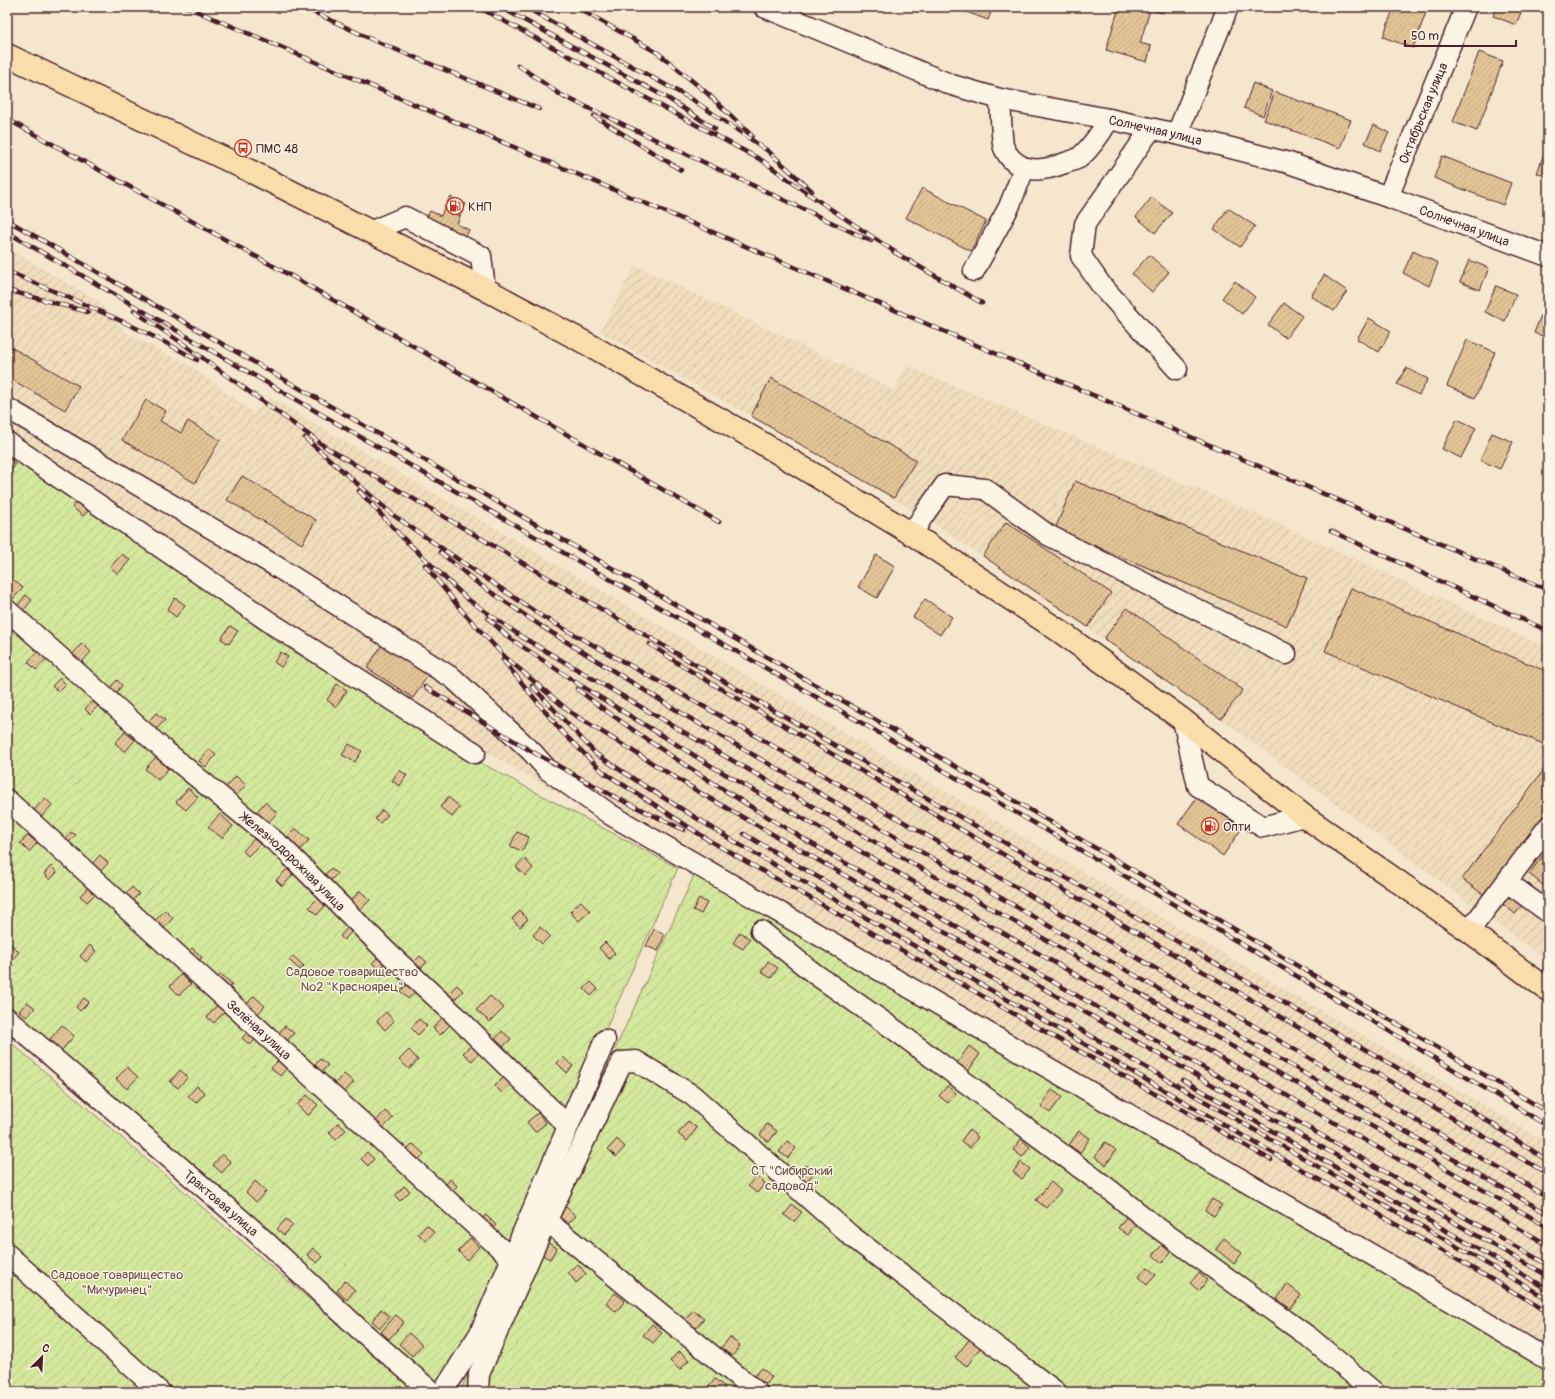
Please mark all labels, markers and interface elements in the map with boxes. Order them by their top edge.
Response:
scale bar [1405,22,1516,48]
text: 50 m [1411,29,1439,44]
street label: Октябрьская улица [1396,60,1451,166]
street label: Солнечная улица [1107,112,1204,149]
bus stop icon: ПМС 48 [233,138,253,158]
place label: ПМС 48 [256,141,299,157]
fuel station icon: КНП [445,196,465,216]
place label: КНП [468,199,492,215]
street label: Солнечная улица [1417,202,1512,250]
street label: Железнодорожная улица [235,808,348,915]
fuel station icon: Опти [1200,816,1220,836]
place label: Опти [1223,819,1250,835]
park label: Садовое товарищество №2 "Красноярец" [286,964,418,995]
street label: Зелёная улица [223,997,294,1064]
park label: СТ "Сибирский садовод" [751,1163,833,1194]
street label: Трактовая улица [180,1167,261,1240]
park label: Садовое товарищество "Мичуринец" [51,1267,183,1298]
north arrow [22,1337,62,1377]
text: С [40,1341,52,1356]

